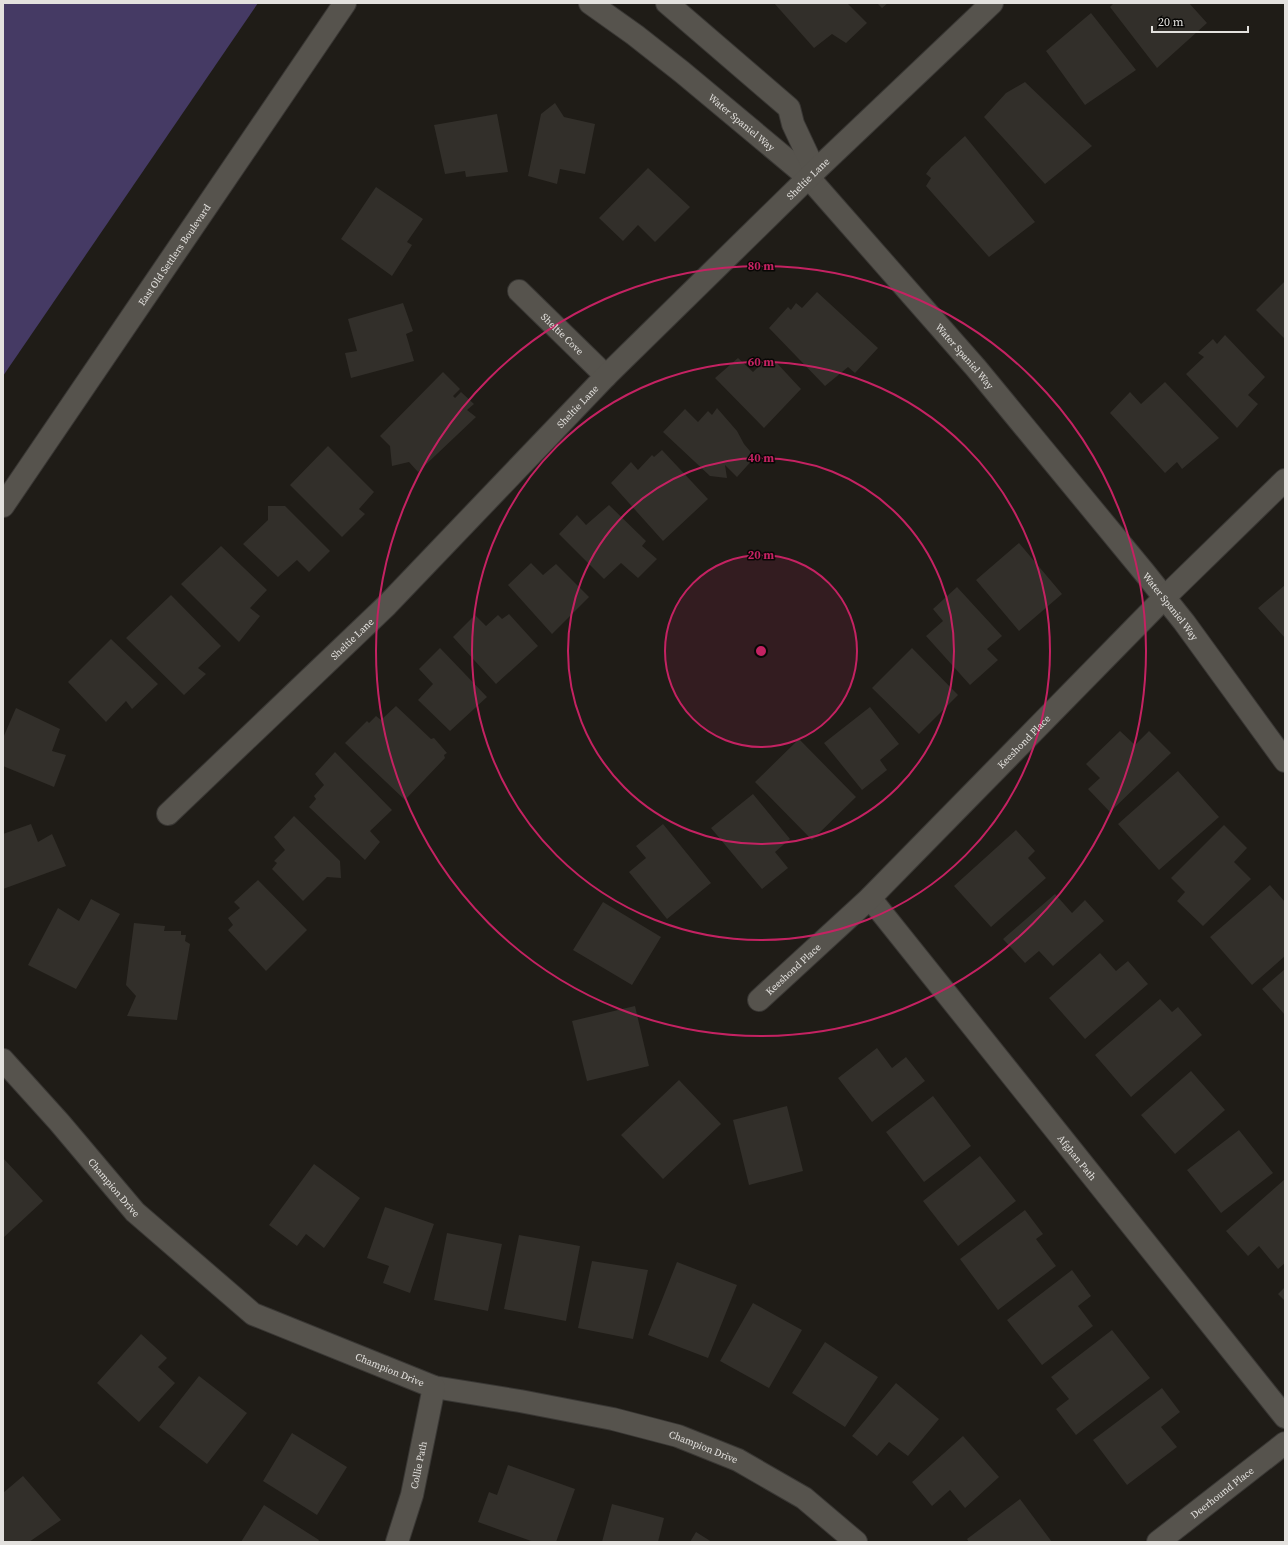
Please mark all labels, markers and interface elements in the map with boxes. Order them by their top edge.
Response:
scale bar [1152,8,1248,34]
text: 20 m [1158,14,1184,30]
street label: Water Spaniel Way [706,90,779,154]
street label: Sheltie Lane [783,155,832,202]
street label: East Old Settlers Boulevard [135,201,213,308]
text: 80 m [748,258,774,274]
street label: Sheltie Cove [539,310,587,357]
street label: Water Spaniel Way [933,320,998,392]
text: 60 m [748,354,774,370]
street label: Sheltie Lane [554,382,601,430]
text: 40 m [748,450,774,466]
text: 20 m [748,547,774,563]
street label: Water Spaniel Way [1140,569,1202,643]
street label: Sheltie Lane [327,615,376,662]
centre of rings [754,644,768,658]
street label: Keeshond Place [994,712,1053,771]
street label: Keeshond Place [763,940,823,997]
street label: Afghan Path [1055,1132,1100,1183]
street label: Champion Drive [86,1155,142,1220]
street label: Champion Drive [354,1350,426,1389]
street label: Champion Drive [668,1427,740,1466]
street label: Collie Path [407,1440,429,1490]
street label: Deerhound Place [1188,1464,1256,1521]

